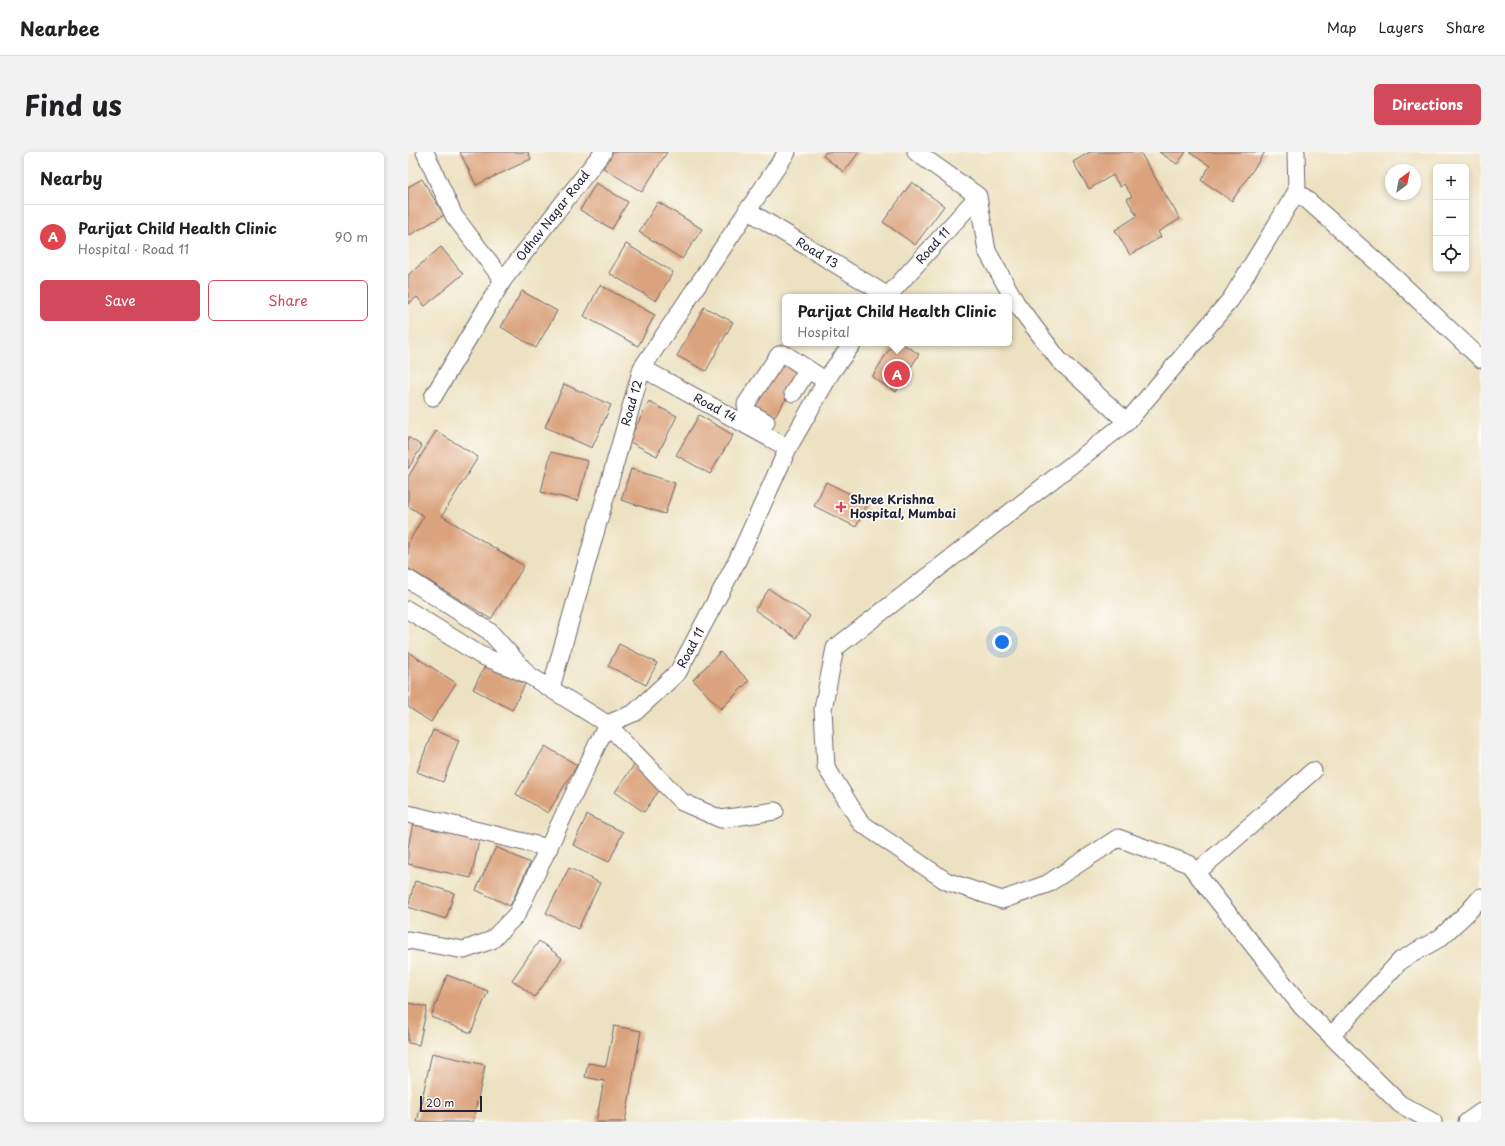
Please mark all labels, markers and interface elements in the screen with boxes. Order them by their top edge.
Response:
text: Nearbee [20,14,100,42]
text: Map [1327,17,1357,38]
text: Layers [1379,17,1424,38]
text: Share [1446,17,1485,38]
text: Find us [24,83,122,126]
button: Directions [1374,84,1481,125]
north arrow [1385,164,1421,200]
map controls [1433,164,1469,272]
button: + [1433,164,1469,200]
text: Nearby [40,165,102,191]
street label: Odhav Nagar Road [511,166,593,264]
button: − [1433,200,1469,236]
text: Parijat Child Health Clinic [78,216,277,239]
street label: Road 11 [911,223,954,268]
text: A [48,227,58,246]
text: 90 m [335,227,368,246]
street label: Road 13 [793,232,842,272]
button: locate [1433,236,1469,272]
text: Hospital · Road 11 [78,239,189,258]
button: Save [40,280,200,321]
button: Share [208,280,368,321]
popup [782,294,1012,346]
text: Parijat Child Health Clinic [798,299,996,322]
text: Hospital [798,322,850,341]
pin: A [884,359,910,389]
street label: Road 12 [616,378,646,428]
street label: Road 14 [691,388,740,426]
place label: Shree Krishna Hospital, Mumbai [850,490,957,522]
marker: Shree Krishna Hospital, Mumbai [835,501,847,513]
street label: Road 11 [672,624,708,671]
your location [992,632,1012,652]
scale bar [420,1094,482,1113]
text: 20 m [426,1094,454,1111]

